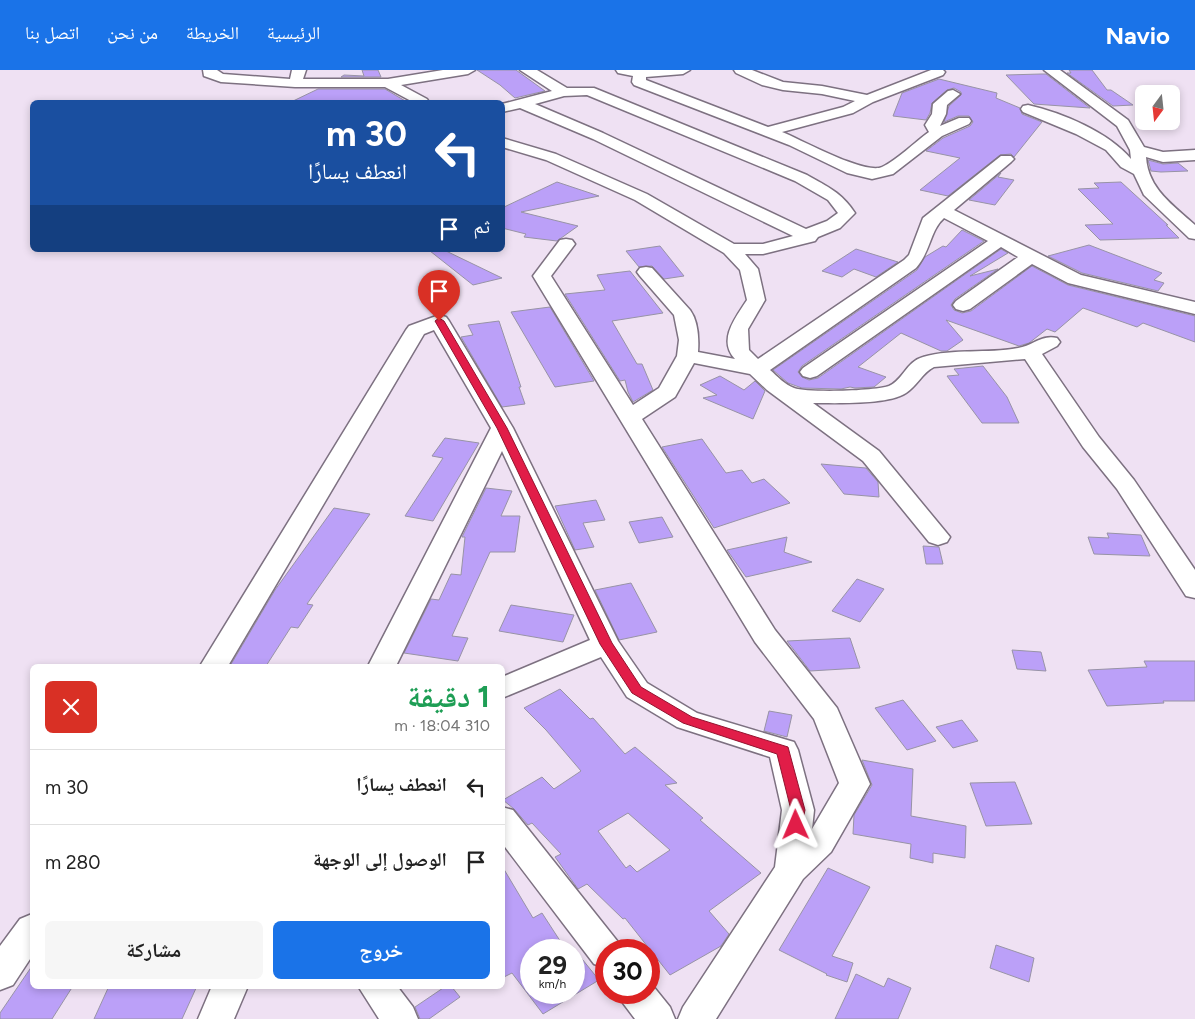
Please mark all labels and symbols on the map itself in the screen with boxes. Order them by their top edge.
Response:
north arrow [1135,85,1180,130]
pin [418,270,460,321]
position arrow [769,798,821,850]
speed limit sign: 30 [595,939,660,1004]

